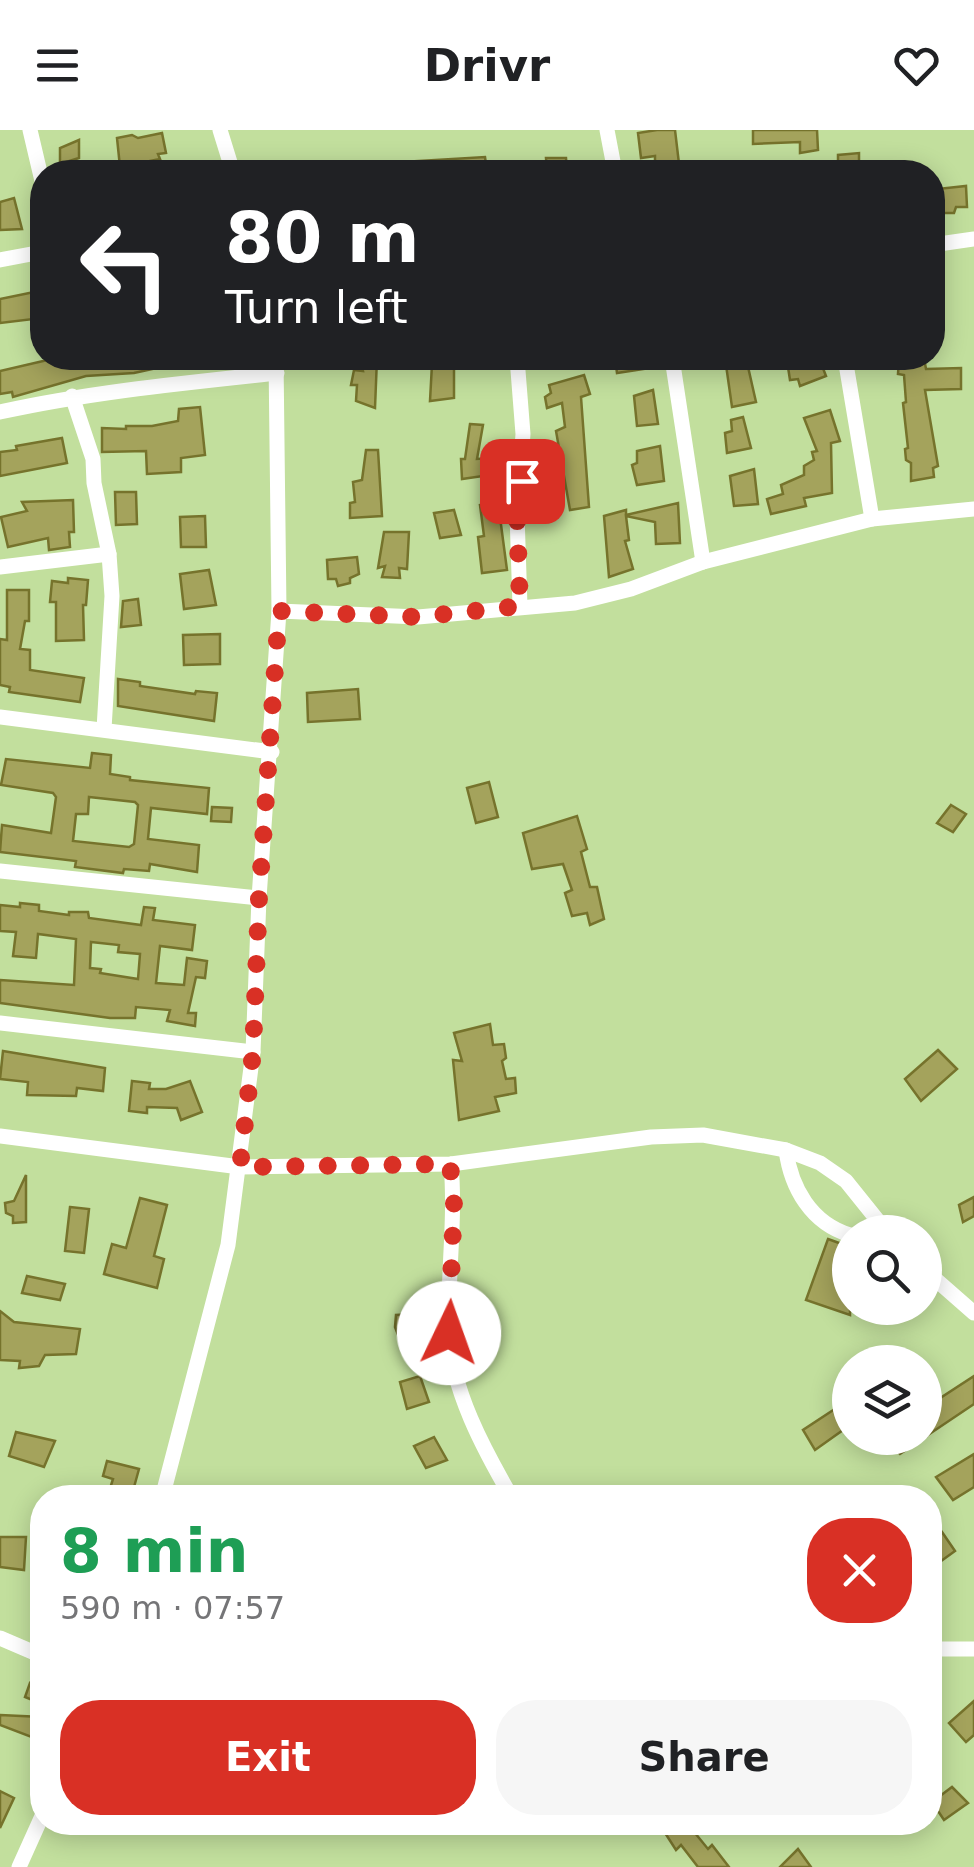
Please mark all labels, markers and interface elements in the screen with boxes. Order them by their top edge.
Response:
icon: menu [30,38,85,93]
icon: heart [889,38,944,93]
text: Drivr [424,39,550,92]
text: 80 m [225,197,420,279]
icon: left [60,200,190,330]
text: Turn left [225,281,408,334]
pin [480,439,565,524]
icon: arrive [495,454,550,509]
map controls [832,1215,942,1455]
button: search [832,1215,942,1325]
position arrow [397,1281,501,1385]
button: layers [832,1345,942,1455]
text: 8 min [60,1516,248,1586]
button: close [807,1518,912,1623]
text: 590 m · 07:57 [60,1589,285,1627]
button: Exit [60,1700,476,1815]
button: Share [496,1700,912,1815]

